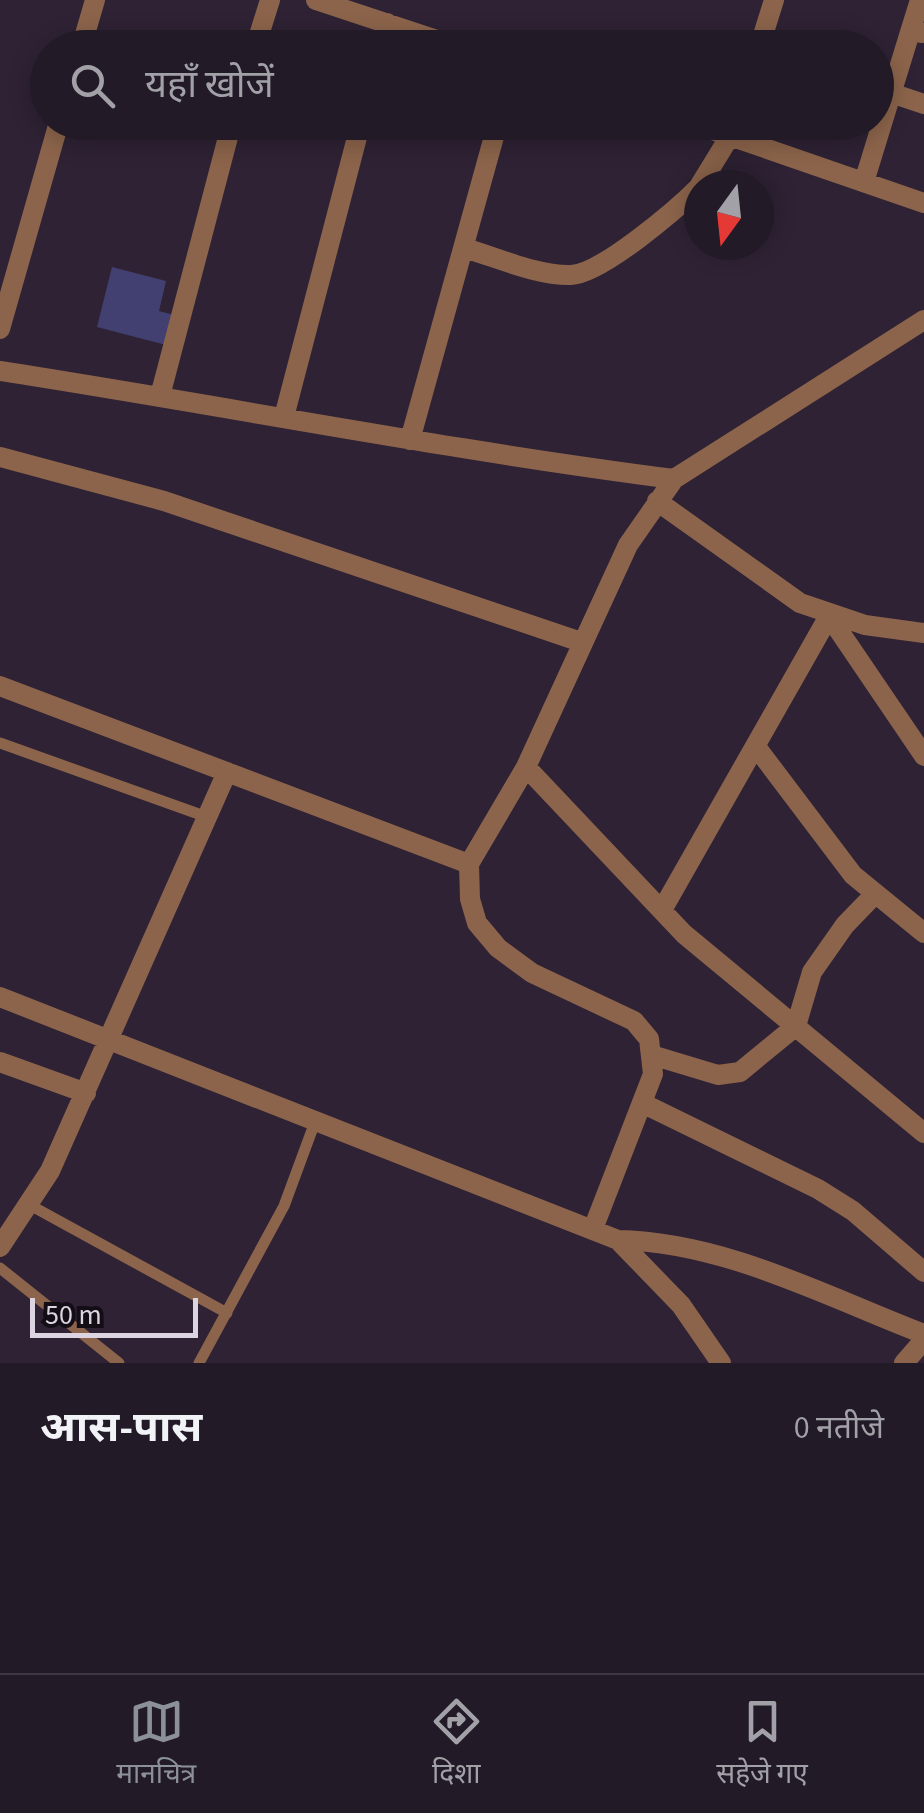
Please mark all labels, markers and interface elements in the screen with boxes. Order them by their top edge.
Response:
search box [30,30,894,140]
icon: search [65,58,120,113]
text: यहाँ खोजें [145,58,274,112]
north arrow [684,170,774,260]
scale bar [30,1293,198,1338]
text: 50 m [45,1295,102,1335]
text: आस-पास [40,1398,202,1458]
text: 0 नतीजे [794,1405,884,1451]
tab: मानचित्र [116,1694,196,1794]
tab: दिशा [429,1694,484,1794]
tab: सहेजे गए [716,1694,808,1794]

